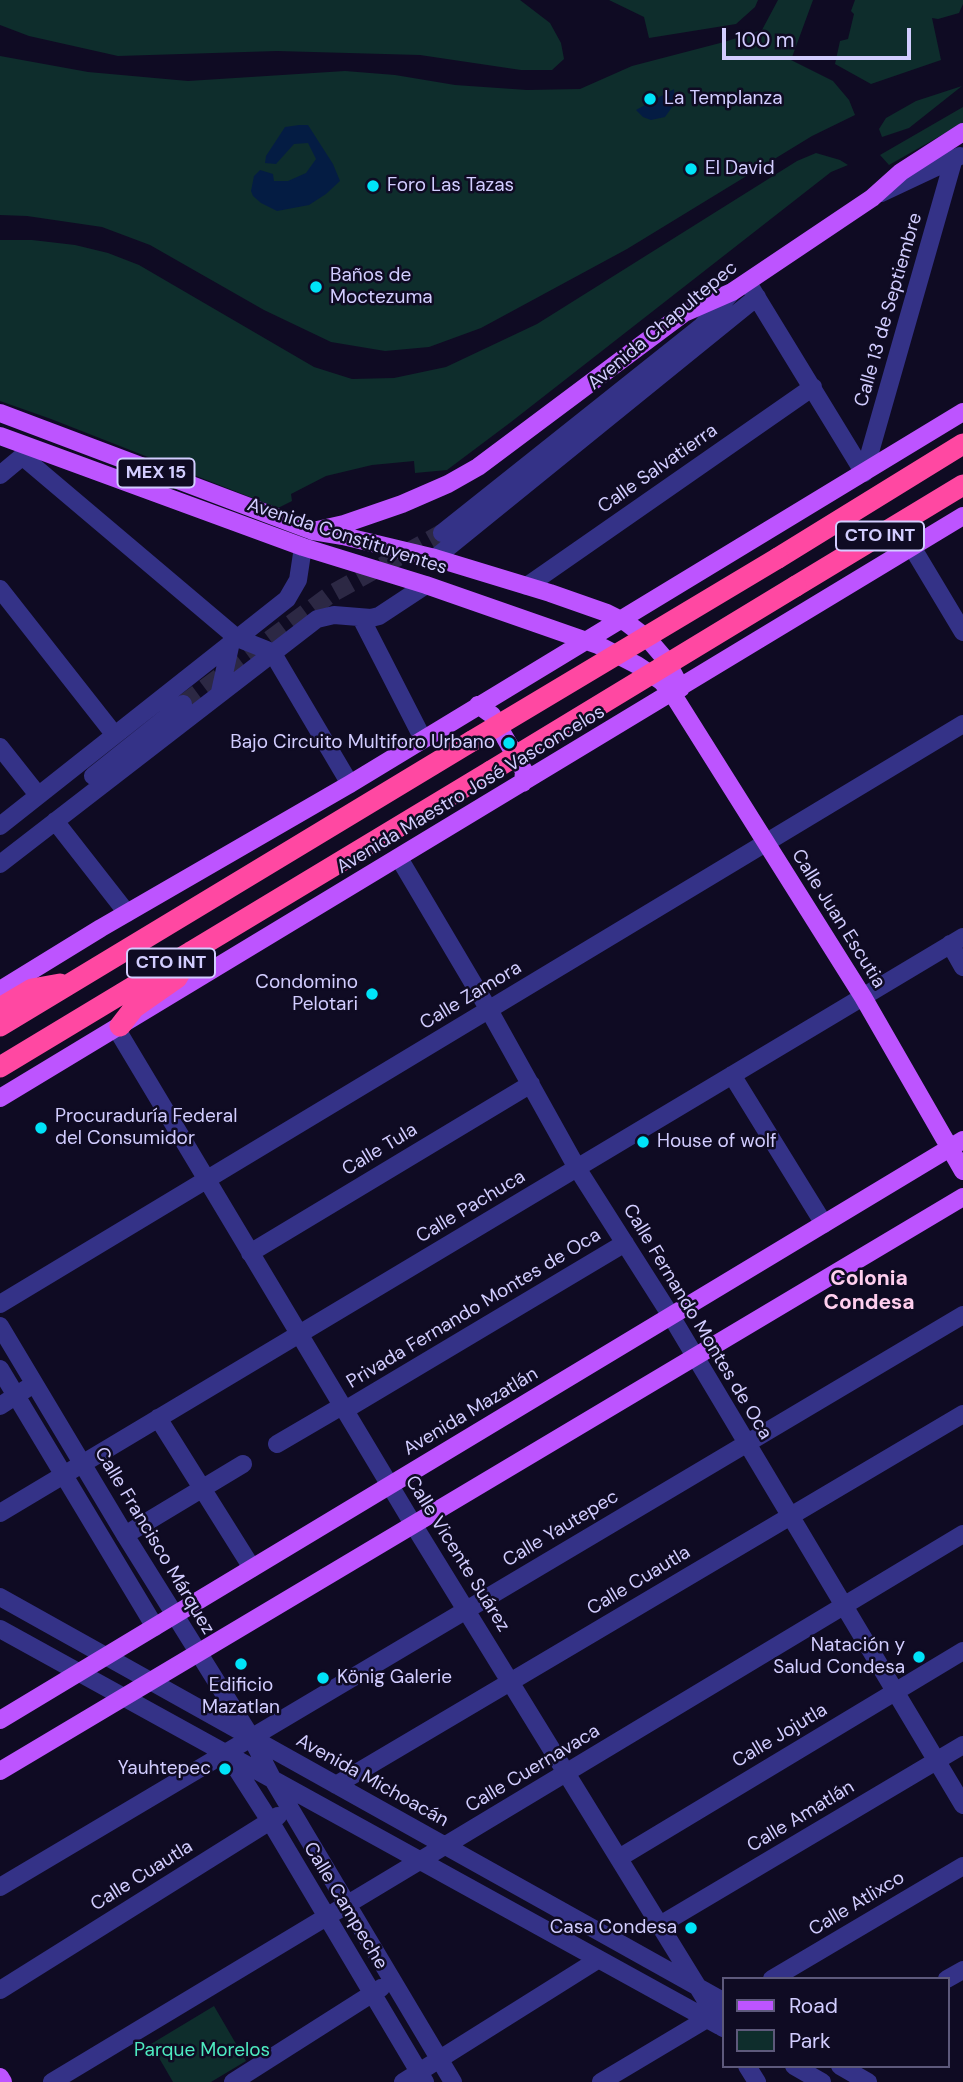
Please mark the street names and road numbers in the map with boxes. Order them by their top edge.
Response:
street label: Calle 13 de Septiembre [850,210,928,410]
street label: Avenida Chapultepec [584,257,742,395]
street label: Calle Salvatierra [594,419,722,519]
road number: MEX 15 [118,458,194,488]
street label: Avenida Constituyentes [244,494,450,580]
road number: CTO INT [836,522,924,550]
street label: Avenida Maestro José Vasconcelos [333,701,609,879]
street label: Calle Juan Escutia [786,845,890,993]
road number: CTO INT [127,948,215,978]
street label: Calle Zamora [416,957,526,1035]
street label: Calle Tula [338,1119,422,1181]
street label: Calle Pachuca [412,1166,530,1248]
street label: Calle Fernando Montes de Oca [618,1200,776,1444]
street label: Privada Fernando Montes de Oca [343,1224,605,1394]
street label: Avenida Mazatlán [400,1363,542,1461]
street label: Calle Francisco Márquez [89,1443,219,1639]
street label: Calle Vicente Suárez [400,1472,514,1636]
street label: Calle Yautepec [499,1486,623,1572]
street label: Calle Cuautla [583,1541,695,1621]
street label: Calle Jojutla [728,1699,832,1773]
street label: Calle Cuernavaca [462,1720,604,1818]
street label: Avenida Michoacán [292,1730,452,1832]
street label: Calle Amatlán [743,1776,859,1858]
street label: Calle Cuautla [87,1836,197,1916]
street label: Calle Campeche [298,1838,392,1974]
street label: Calle Atlixco [805,1867,909,1941]

